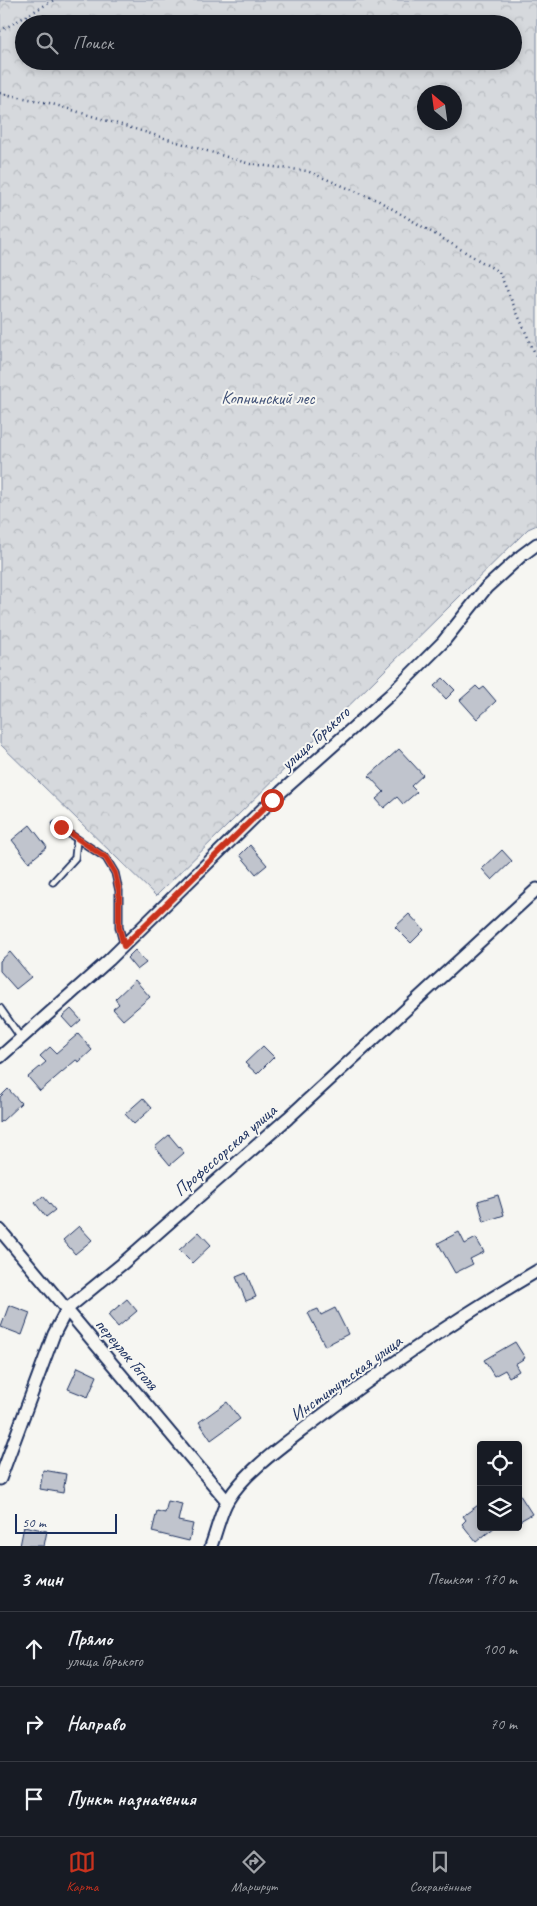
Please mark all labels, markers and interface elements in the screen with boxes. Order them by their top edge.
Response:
search box [15,15,522,70]
icon: search [33,29,61,57]
text: Поиск [73,31,113,55]
north arrow [417,85,462,130]
park label: Копнинский лес [221,387,315,409]
street label: улица Горького [275,700,355,775]
route start [261,789,284,812]
route end [50,816,73,839]
street label: Профессорская улица [169,1098,282,1201]
street label: переулок Гоголя [90,1313,164,1396]
street label: Институтская улица [286,1329,407,1426]
map controls [477,1441,522,1531]
button: locate [477,1441,522,1486]
button: layers [477,1486,522,1531]
scale bar [15,1511,118,1534]
text: 50 m [22,1514,46,1531]
text: 3 мин [20,1566,63,1592]
text: Пешком · 170 m [428,1569,517,1589]
text: Прямо [67,1627,112,1651]
icon: ahead [20,1635,48,1663]
text: 100 m [483,1639,517,1659]
text: улица Горького [67,1651,143,1671]
icon: right [20,1710,48,1738]
text: Направо [67,1712,125,1736]
text: 70 m [490,1714,517,1734]
icon: arrive [20,1785,48,1813]
text: Пункт назначения [67,1787,196,1811]
tab: Карта [66,1848,98,1895]
tab: Маршрут [231,1848,277,1895]
tab: Сохранённые [410,1848,471,1895]

